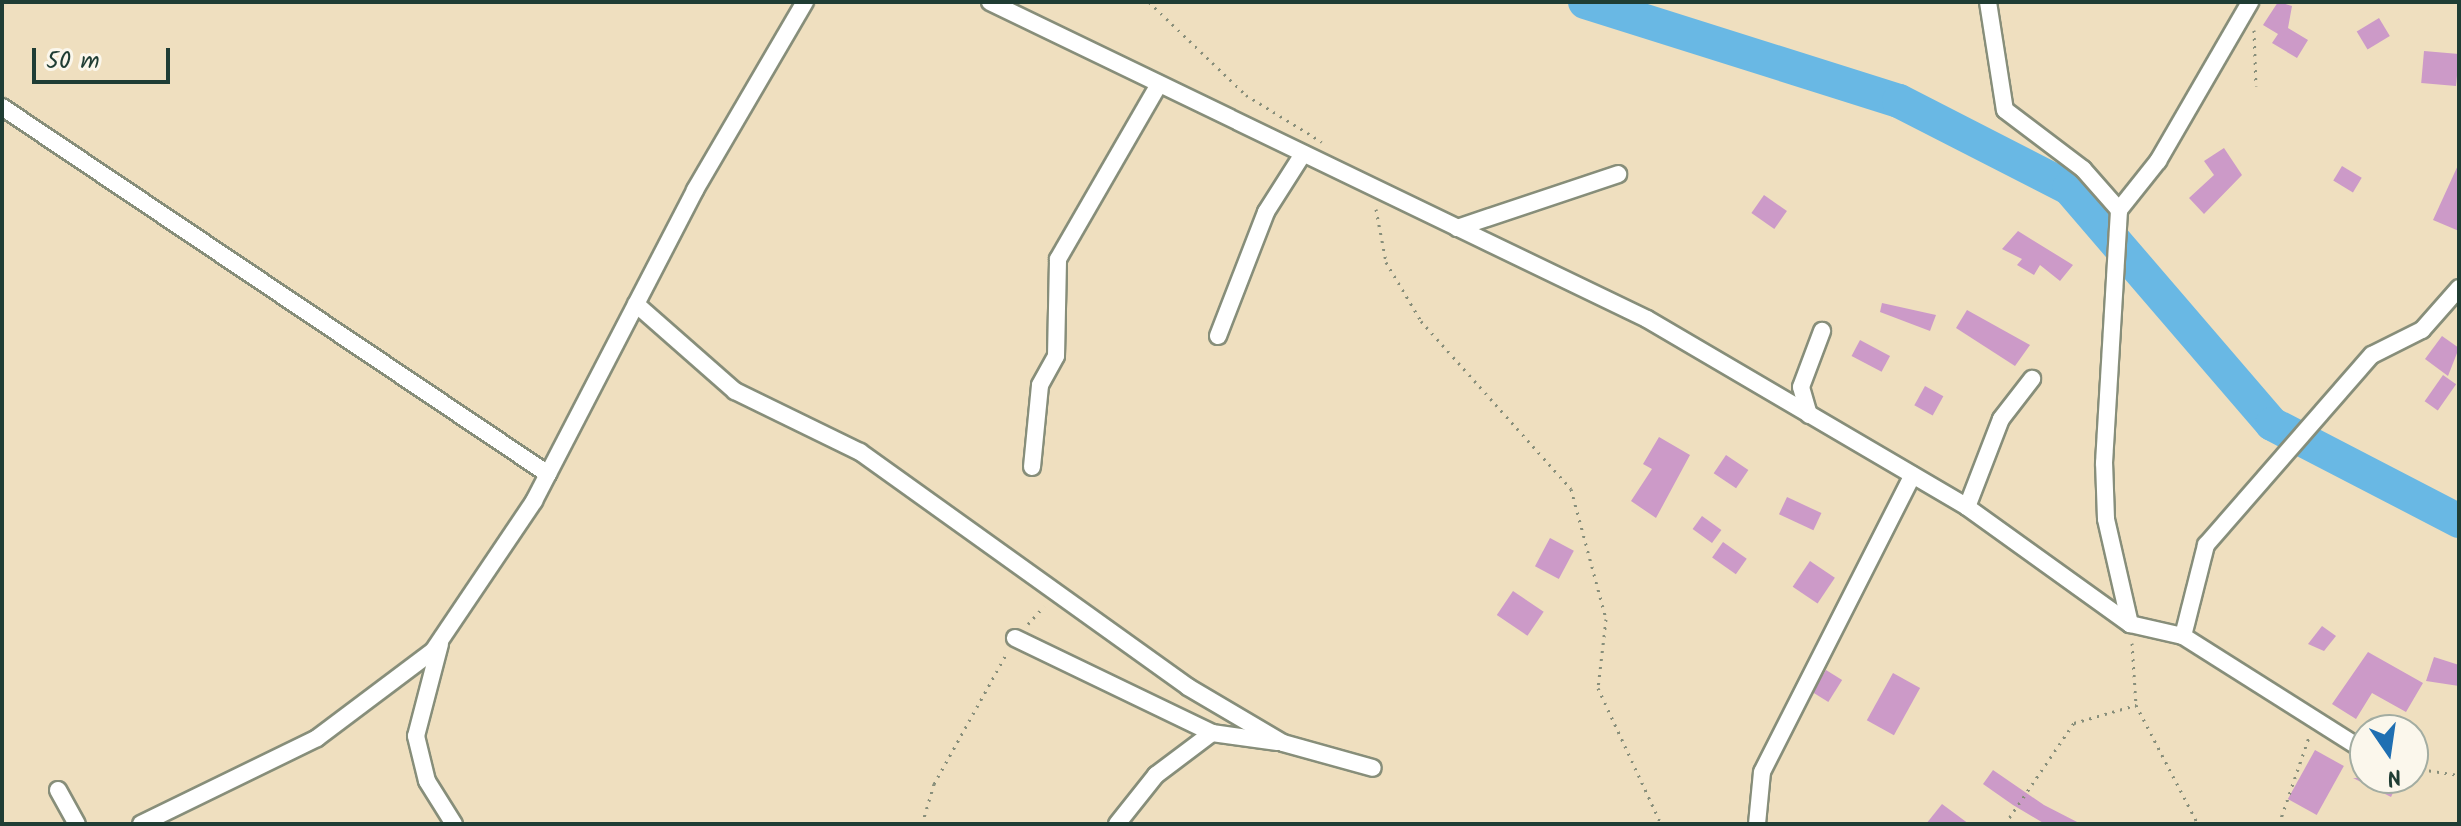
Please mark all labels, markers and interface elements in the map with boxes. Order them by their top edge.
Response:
scale bar [36,32,174,82]
text: 50 m [46,42,100,81]
north arrow [2349,714,2429,794]
text: N [2383,757,2405,795]

